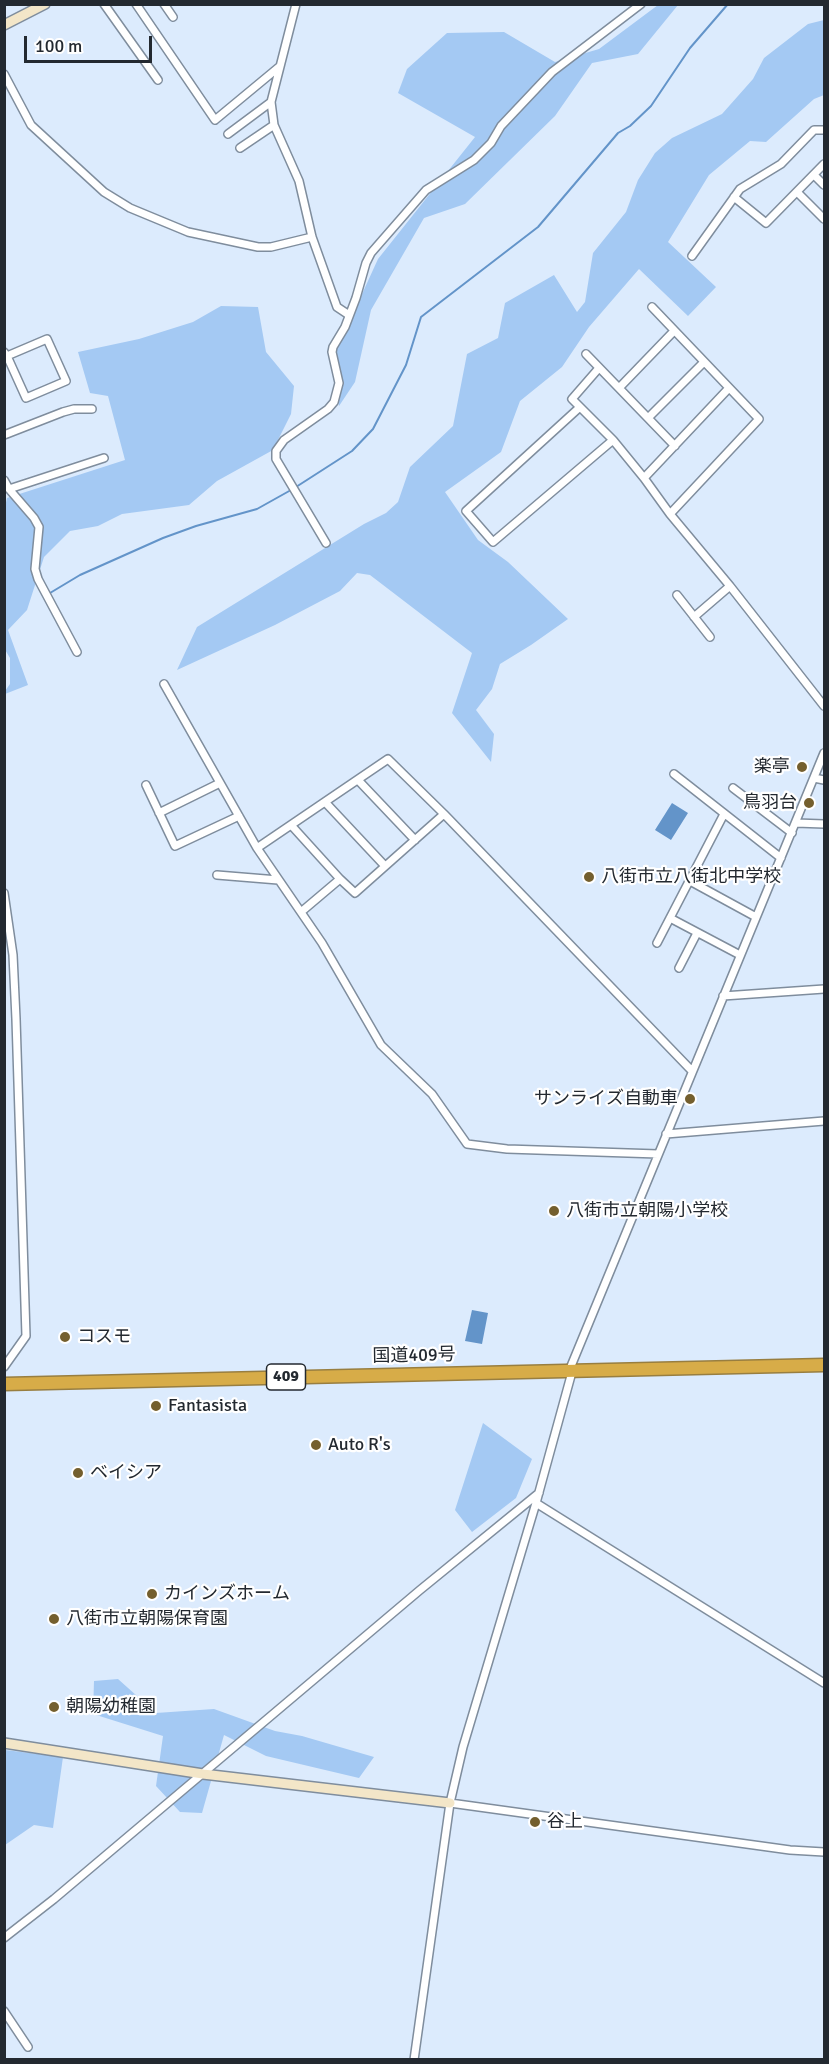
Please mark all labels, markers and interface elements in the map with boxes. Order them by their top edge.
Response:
scale bar [27,24,154,62]
text: 100 m [35,35,82,57]
place label: 楽亭 [754,756,790,778]
marker: 楽亭 [795,760,809,774]
place label: 鳥羽台 [743,792,797,814]
marker: 鳥羽台 [802,796,816,810]
place label: 八街市立八街北中学校 [601,866,781,888]
marker: 八街市立八街北中学校 [582,870,596,884]
place label: サンライズ自動車 [534,1088,678,1110]
marker: サンライズ自動車 [683,1092,697,1106]
place label: 八街市立朝陽小学校 [566,1200,728,1222]
marker: 八街市立朝陽小学校 [547,1204,561,1218]
place label: コスモ [77,1326,131,1348]
marker: コスモ [58,1330,72,1344]
street label: 国道409号 [372,1344,456,1368]
road number: 409 [266,1364,306,1390]
place label: Fantasista [168,1395,247,1417]
marker: Fantasista [149,1399,163,1413]
place label: Auto R's [328,1434,391,1456]
marker: Auto R's [309,1438,323,1452]
place label: ベイシア [90,1462,162,1484]
marker: ベイシア [71,1466,85,1480]
place label: カインズホーム [164,1583,290,1605]
marker: カインズホーム [145,1587,159,1601]
place label: 八街市立朝陽保育園 [66,1608,228,1630]
marker: 八街市立朝陽保育園 [47,1612,61,1626]
place label: 朝陽幼稚園 [66,1696,156,1718]
marker: 朝陽幼稚園 [47,1700,61,1714]
place label: 谷上 [547,1811,583,1833]
marker: 谷上 [528,1815,542,1829]

